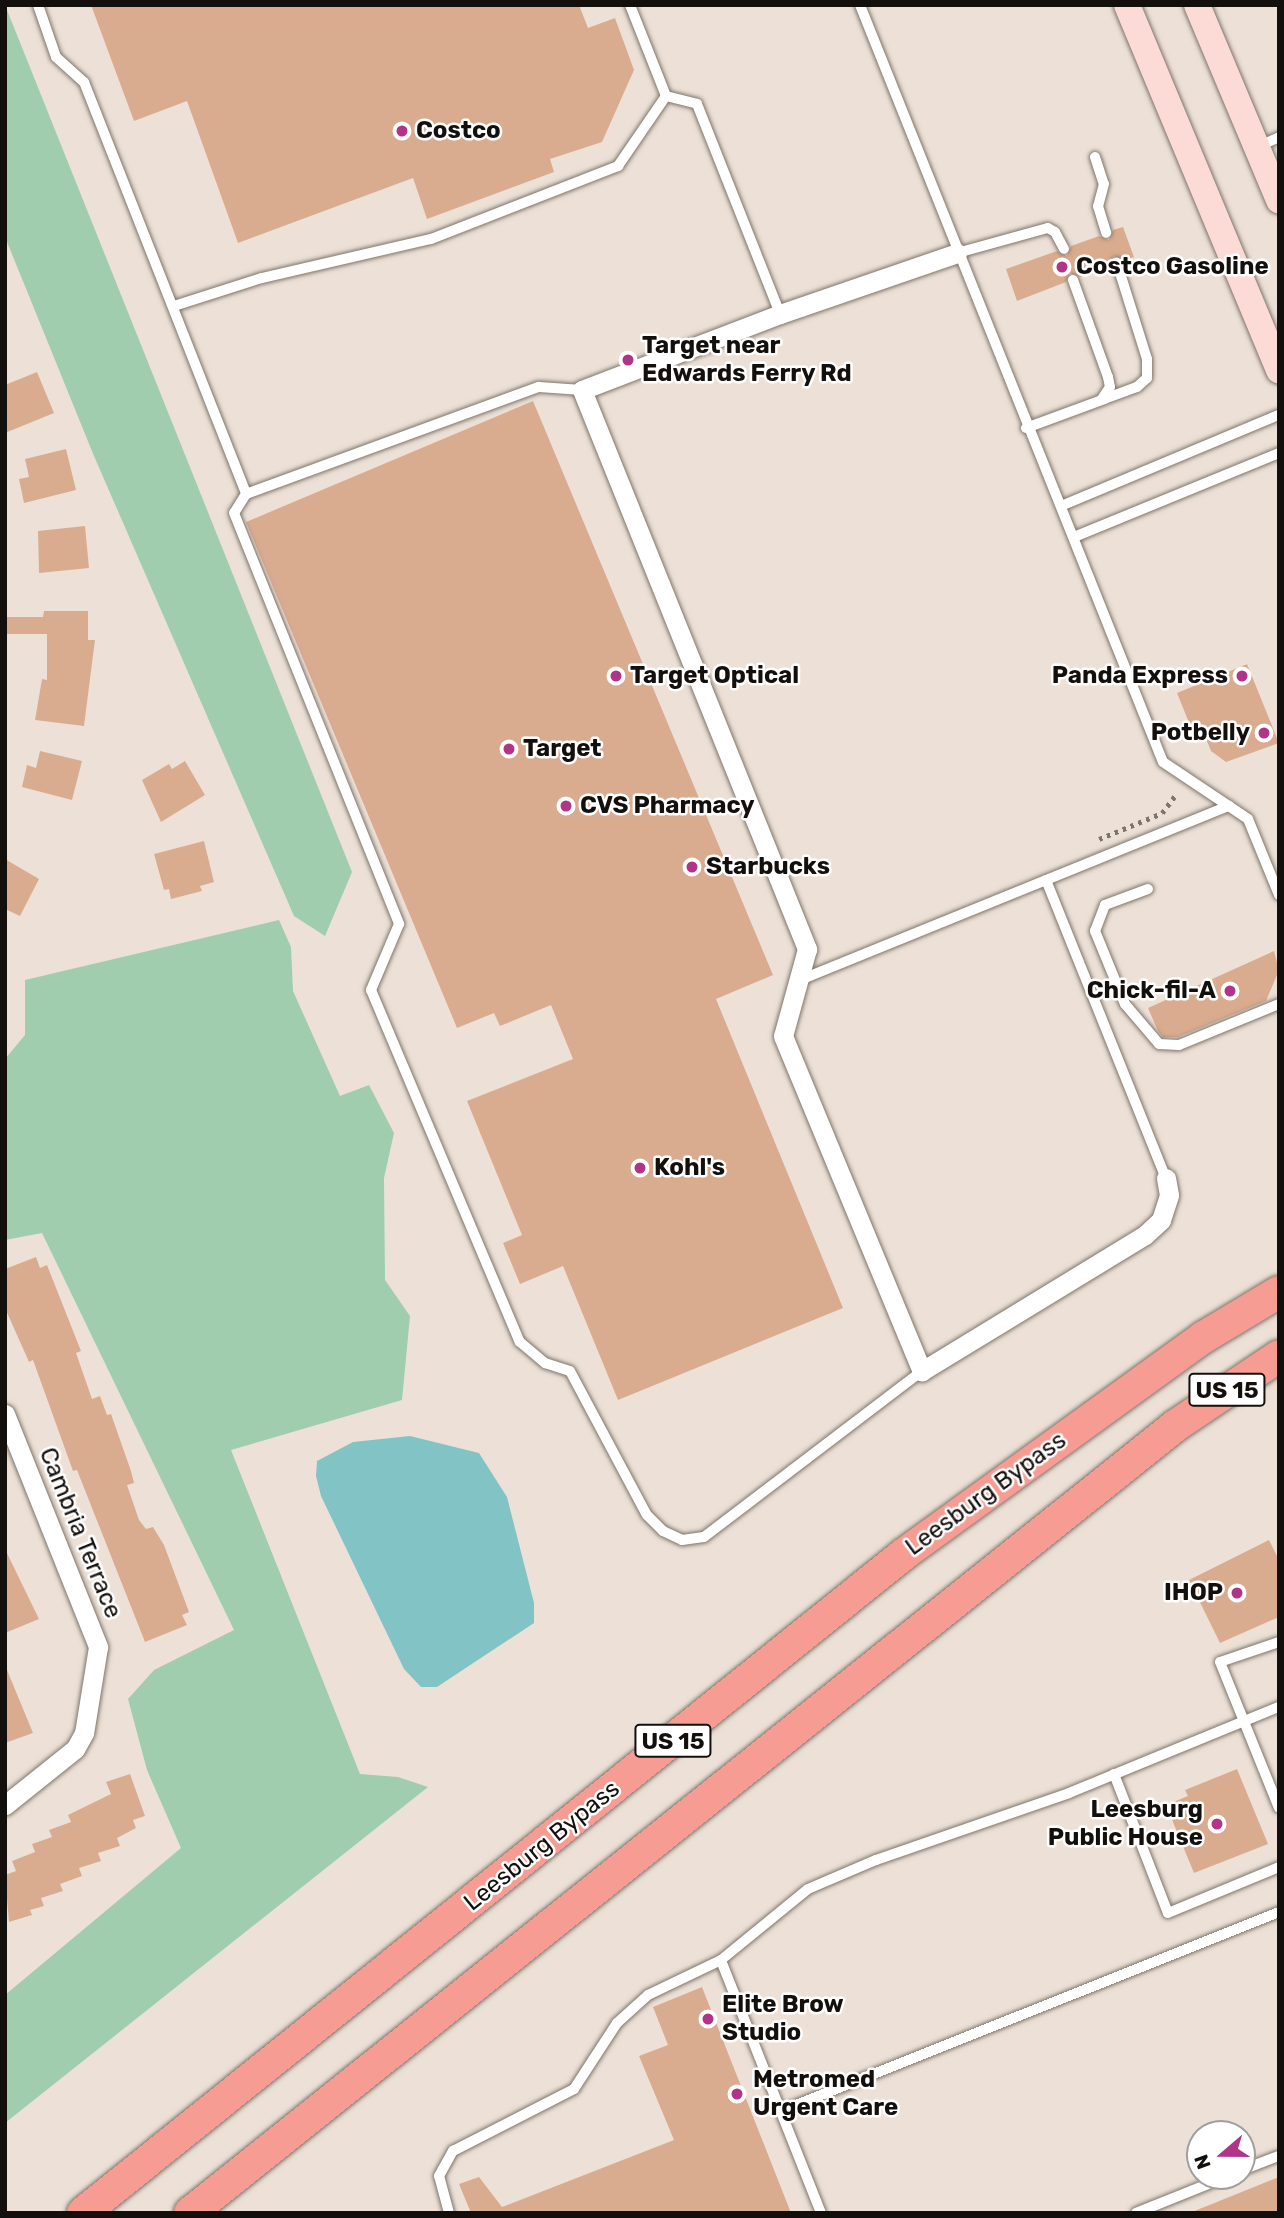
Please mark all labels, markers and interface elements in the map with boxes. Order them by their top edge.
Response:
place label: Costco [416,117,501,145]
marker: Costco [394,123,410,139]
place label: Costco Gasoline [1076,253,1269,281]
marker: Costco Gasoline [1054,259,1070,275]
place label: Target near Edwards Ferry Rd [642,332,852,388]
marker: Target near Edwards Ferry Rd [620,352,636,368]
place label: Target Optical [630,662,799,690]
place label: Panda Express [1052,662,1228,690]
marker: Target Optical [608,668,624,684]
marker: Panda Express [1234,668,1250,684]
place label: Potbelly [1151,719,1250,747]
marker: Potbelly [1256,725,1272,741]
place label: Target [523,735,602,763]
marker: Target [501,741,517,757]
place label: CVS Pharmacy [580,792,755,820]
marker: CVS Pharmacy [558,798,574,814]
place label: Starbucks [706,853,830,881]
marker: Starbucks [684,859,700,875]
place label: Chick-fil-A [1087,977,1216,1005]
marker: Chick-fil-A [1222,983,1238,999]
place label: Kohl's [654,1154,725,1182]
marker: Kohl's [632,1160,648,1176]
road number: US 15 [1187,1371,1267,1410]
street label: Leesburg Bypass [900,1426,1072,1562]
street label: Cambria Terrace [33,1443,127,1623]
place label: IHOP [1164,1579,1223,1607]
marker: IHOP [1229,1585,1245,1601]
road number: US 15 [633,1722,713,1760]
street label: Leesburg Bypass [459,1775,625,1917]
place label: Leesburg Public House [1048,1796,1203,1852]
marker: Leesburg Public House [1209,1816,1225,1832]
place label: Elite Brow Studio [722,1991,844,2047]
marker: Elite Brow Studio [700,2011,716,2027]
place label: Metromed Urgent Care [753,2066,898,2122]
marker: Metromed Urgent Care [727,2084,747,2104]
north arrow [1186,2120,1256,2190]
text: N [1190,2151,1216,2172]

